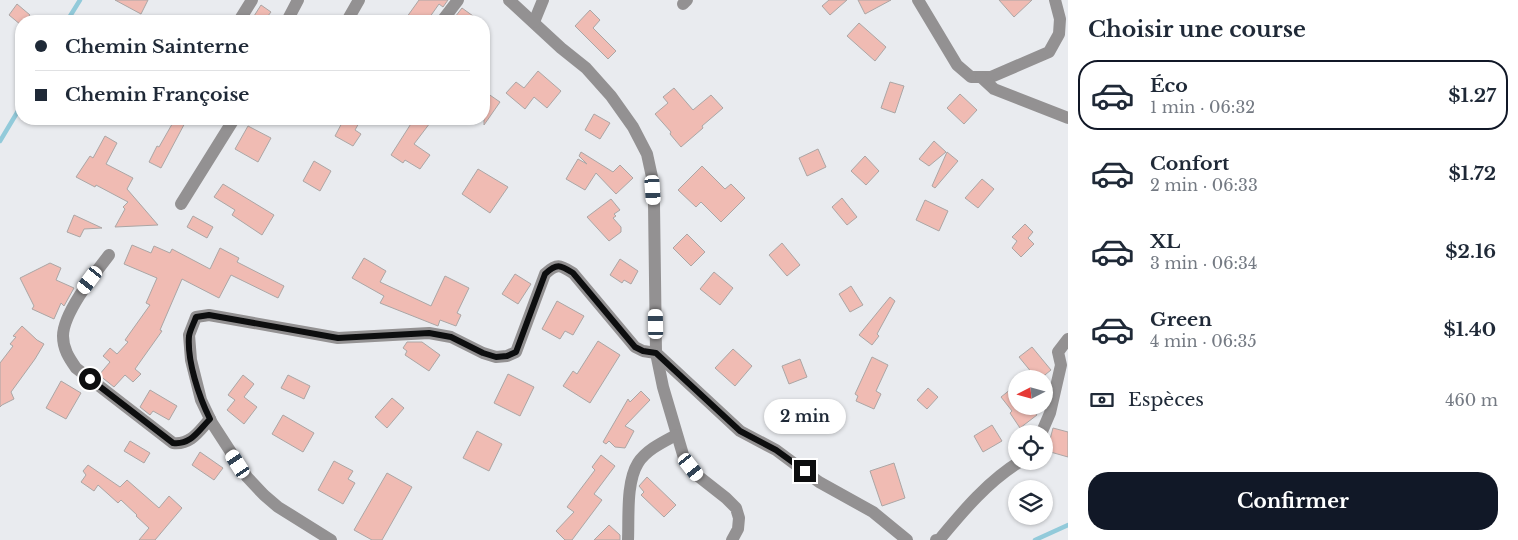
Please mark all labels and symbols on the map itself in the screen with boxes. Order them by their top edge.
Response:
car [644,175,661,205]
car [74,264,105,296]
car [648,309,663,339]
route start [79,368,101,390]
north arrow [1008,370,1052,415]
callout: 2 min [764,398,846,434]
car [223,447,252,481]
car [675,451,706,483]
route end [794,460,816,482]

